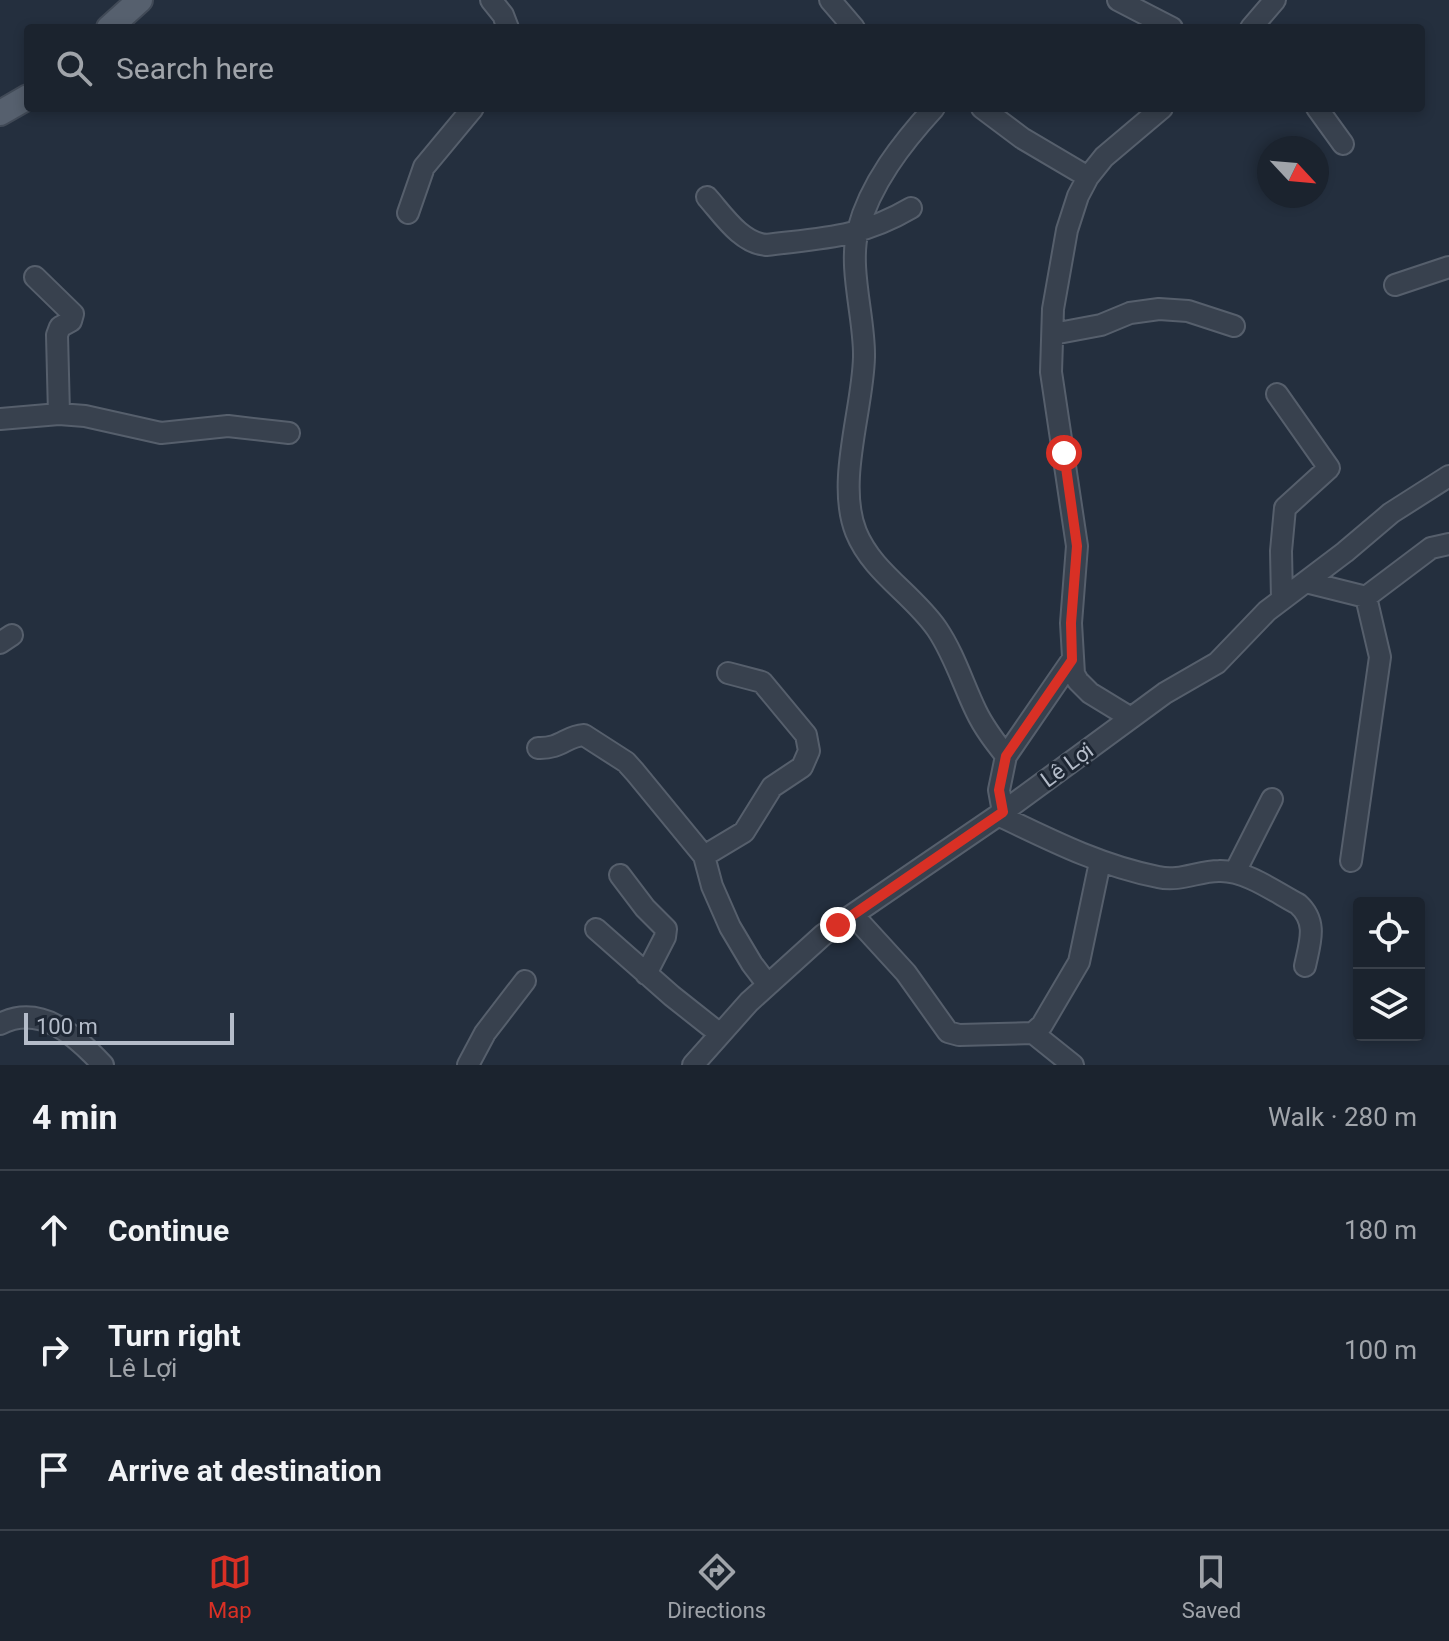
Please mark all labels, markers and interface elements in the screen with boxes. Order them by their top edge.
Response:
search box [24,24,1425,112]
icon: search [52,46,96,90]
text: Search here [116,51,274,86]
north arrow [1257,136,1329,208]
route start [1046,435,1082,471]
street label: Lê Lợi [1036,738,1098,792]
map controls [1353,897,1425,1041]
button: locate [1353,897,1425,969]
route end [820,907,856,943]
button: layers [1353,969,1425,1041]
scale bar [24,1009,234,1045]
text: 100 m [36,1014,98,1039]
text: 4 min [32,1097,117,1137]
text: Walk · 280 m [1268,1102,1417,1132]
icon: ahead [32,1208,76,1252]
text: Continue [108,1213,229,1248]
text: 180 m [1344,1215,1417,1245]
text: Turn right [108,1318,241,1353]
icon: right [32,1328,76,1372]
text: 100 m [1344,1335,1417,1365]
text: Lê Lợi [108,1353,177,1383]
icon: arrive [32,1448,76,1492]
text: Arrive at destination [108,1453,382,1488]
tab: Map [208,1550,252,1623]
tab: Directions [667,1550,766,1623]
tab: Saved [1182,1550,1241,1623]

